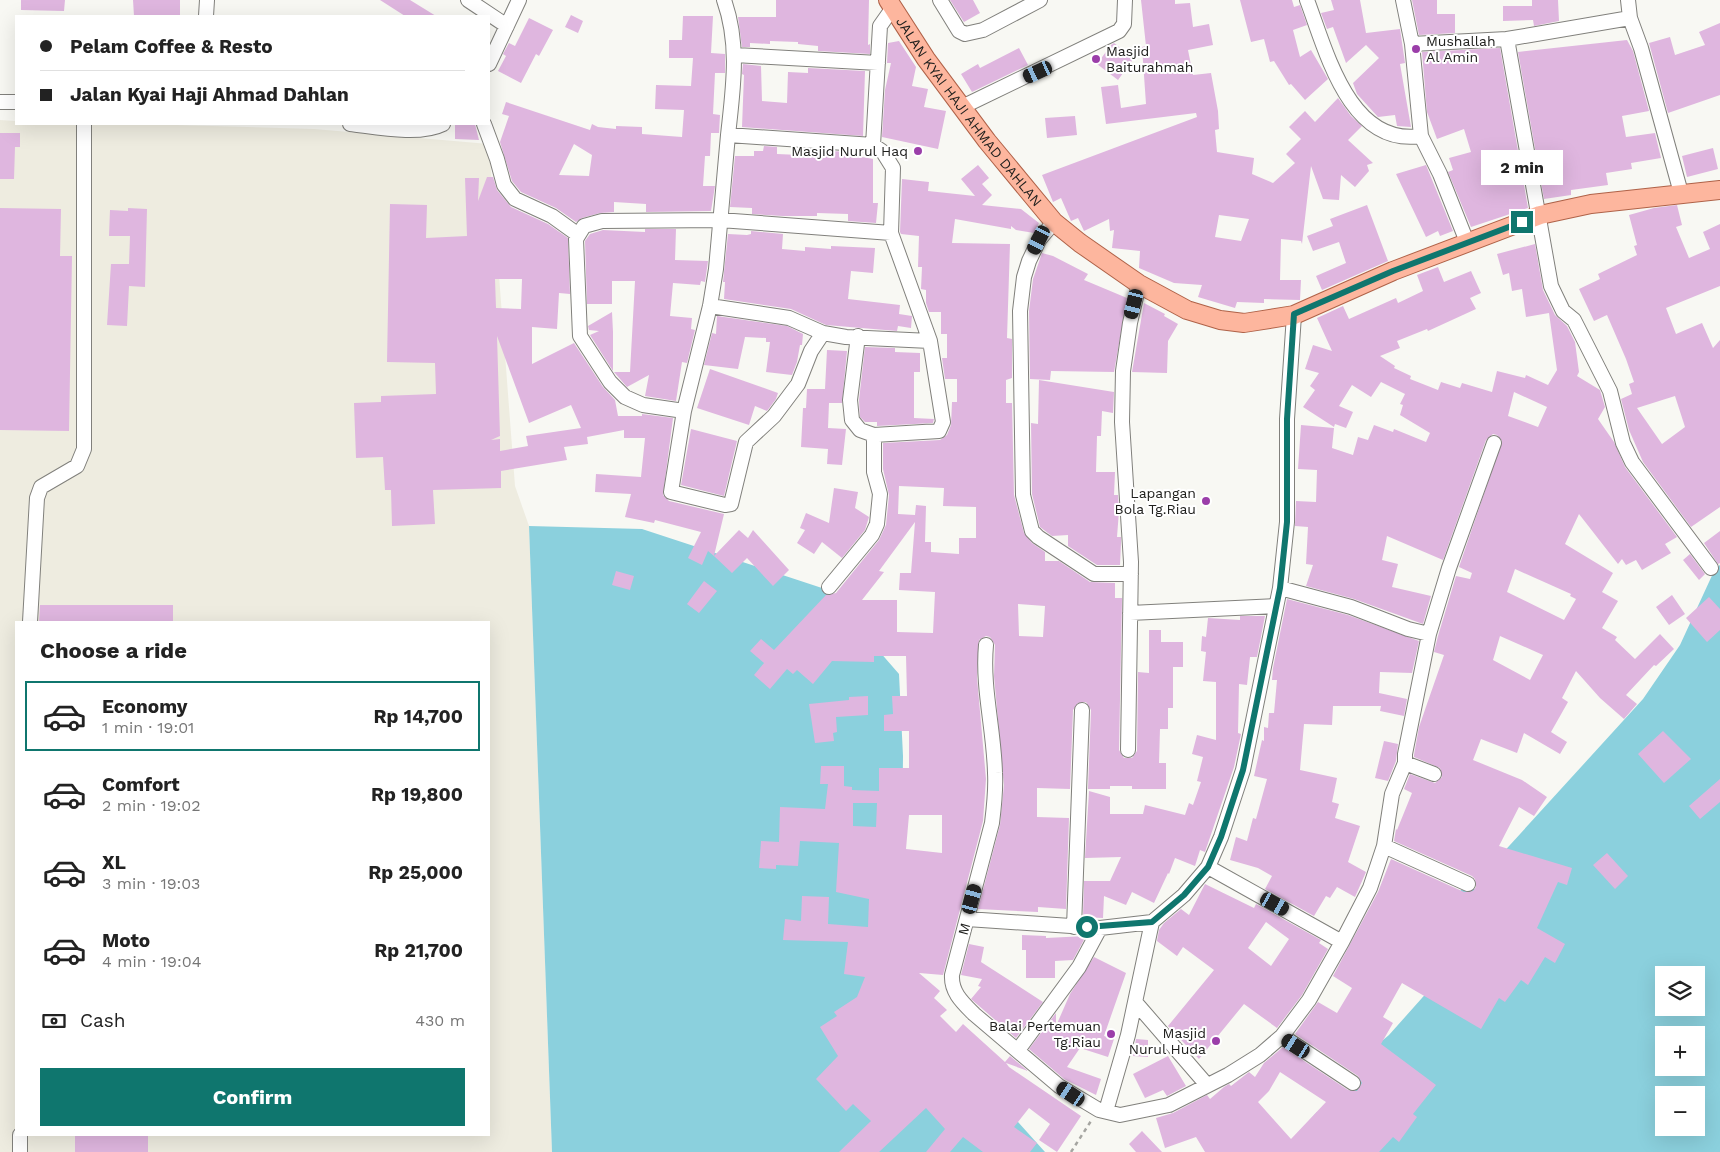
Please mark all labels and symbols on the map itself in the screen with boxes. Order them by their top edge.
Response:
street label: JALAN KYAI HAJI AHMAD DAHLAN [893,14,1045,209]
place label: Mushallah Al Amin [1426,33,1496,65]
place label: Masjid Baiturahmah [1106,43,1193,75]
marker: Mushallah Al Amin [1410,43,1422,55]
marker: Masjid Baiturahmah [1090,53,1102,65]
car [1021,59,1054,85]
place label: Masjid Nurul Haq [791,143,908,159]
marker: Masjid Nurul Haq [912,145,924,157]
callout: 2 min [1481,150,1563,184]
route end [1511,211,1533,233]
car [1025,223,1052,257]
car [1123,288,1144,320]
place label: Lapangan Bola Tg.Riau [1115,485,1196,517]
marker: Lapangan Bola Tg.Riau [1200,495,1212,507]
car [960,883,983,915]
car [1258,890,1291,918]
route start [1076,916,1098,938]
street label: M [955,921,973,937]
place label: Balai Pertemuan Tg.Riau [989,1018,1101,1050]
place label: Masjid Nurul Huda [1129,1025,1206,1057]
marker: Balai Pertemuan Tg.Riau [1105,1028,1117,1040]
car [1279,1032,1312,1060]
marker: Masjid Nurul Huda [1210,1035,1222,1047]
car [1054,1079,1087,1109]

